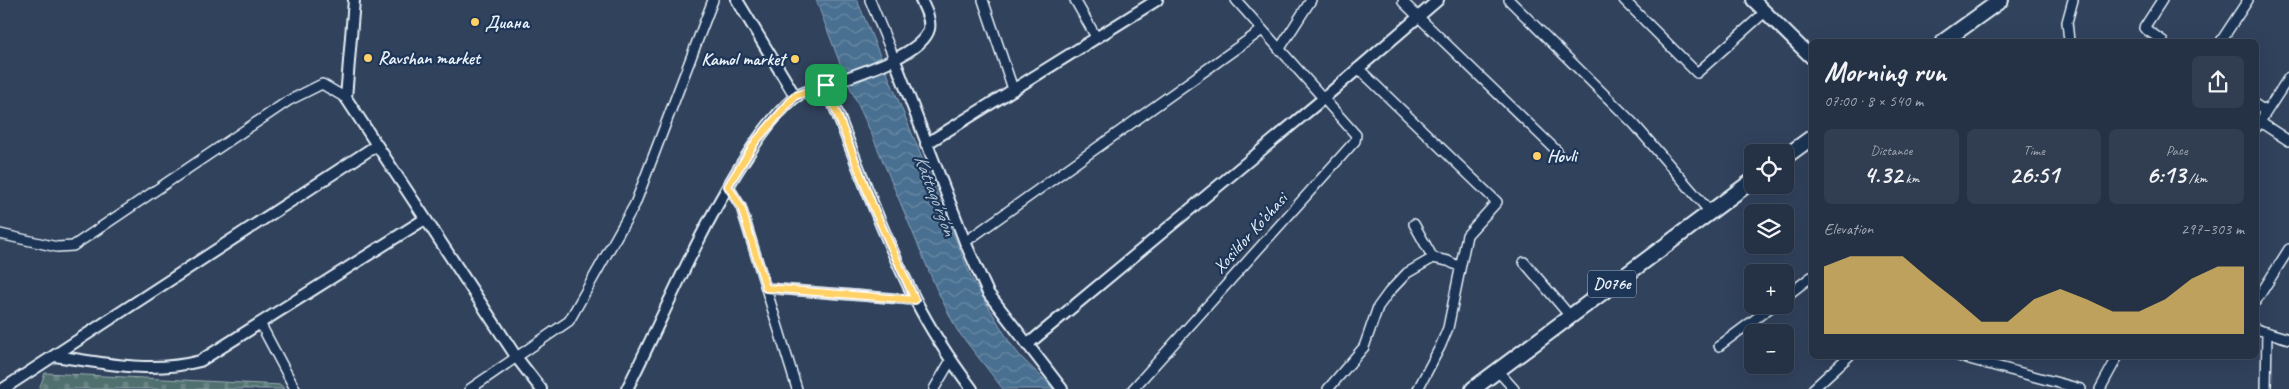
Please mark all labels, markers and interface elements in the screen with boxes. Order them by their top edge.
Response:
place label: Диана [485,11,531,33]
marker: Диана [469,16,481,28]
place label: Ravshan market [378,47,482,69]
place label: Kamol market [701,48,788,70]
marker: Ravshan market [362,52,374,64]
marker: Kamol market [789,53,801,65]
text: Morning run [1824,54,1946,89]
button: share [2192,56,2244,108]
pin [805,64,847,106]
icon: arrive [812,71,840,99]
text: 07:00 · 8 × 540 m [1824,91,1923,111]
text: Distance [1870,142,1912,159]
text: Time [2023,142,2045,159]
text: Pace [2166,142,2187,159]
map controls [1744,144,1794,374]
button: locate [1744,144,1794,194]
place label: Hovli [1547,145,1579,167]
marker: Hovli [1531,150,1543,162]
water label: Kattaqo'rg'on [909,151,962,240]
text: 4.32 [1863,159,1902,191]
text: 26:51 [2009,159,2059,191]
text: 6:13 [2146,159,2185,191]
text: km [1902,170,1919,187]
text: /km [2185,170,2207,187]
street label: Xosildor Ko’chasi [1208,186,1294,278]
button: layers [1744,204,1794,254]
text: Elevation [1824,219,1873,239]
text: 297–303 m [2181,219,2244,239]
button: + [1744,264,1794,314]
road number: D076e [1588,270,1636,298]
button: − [1744,324,1794,374]

